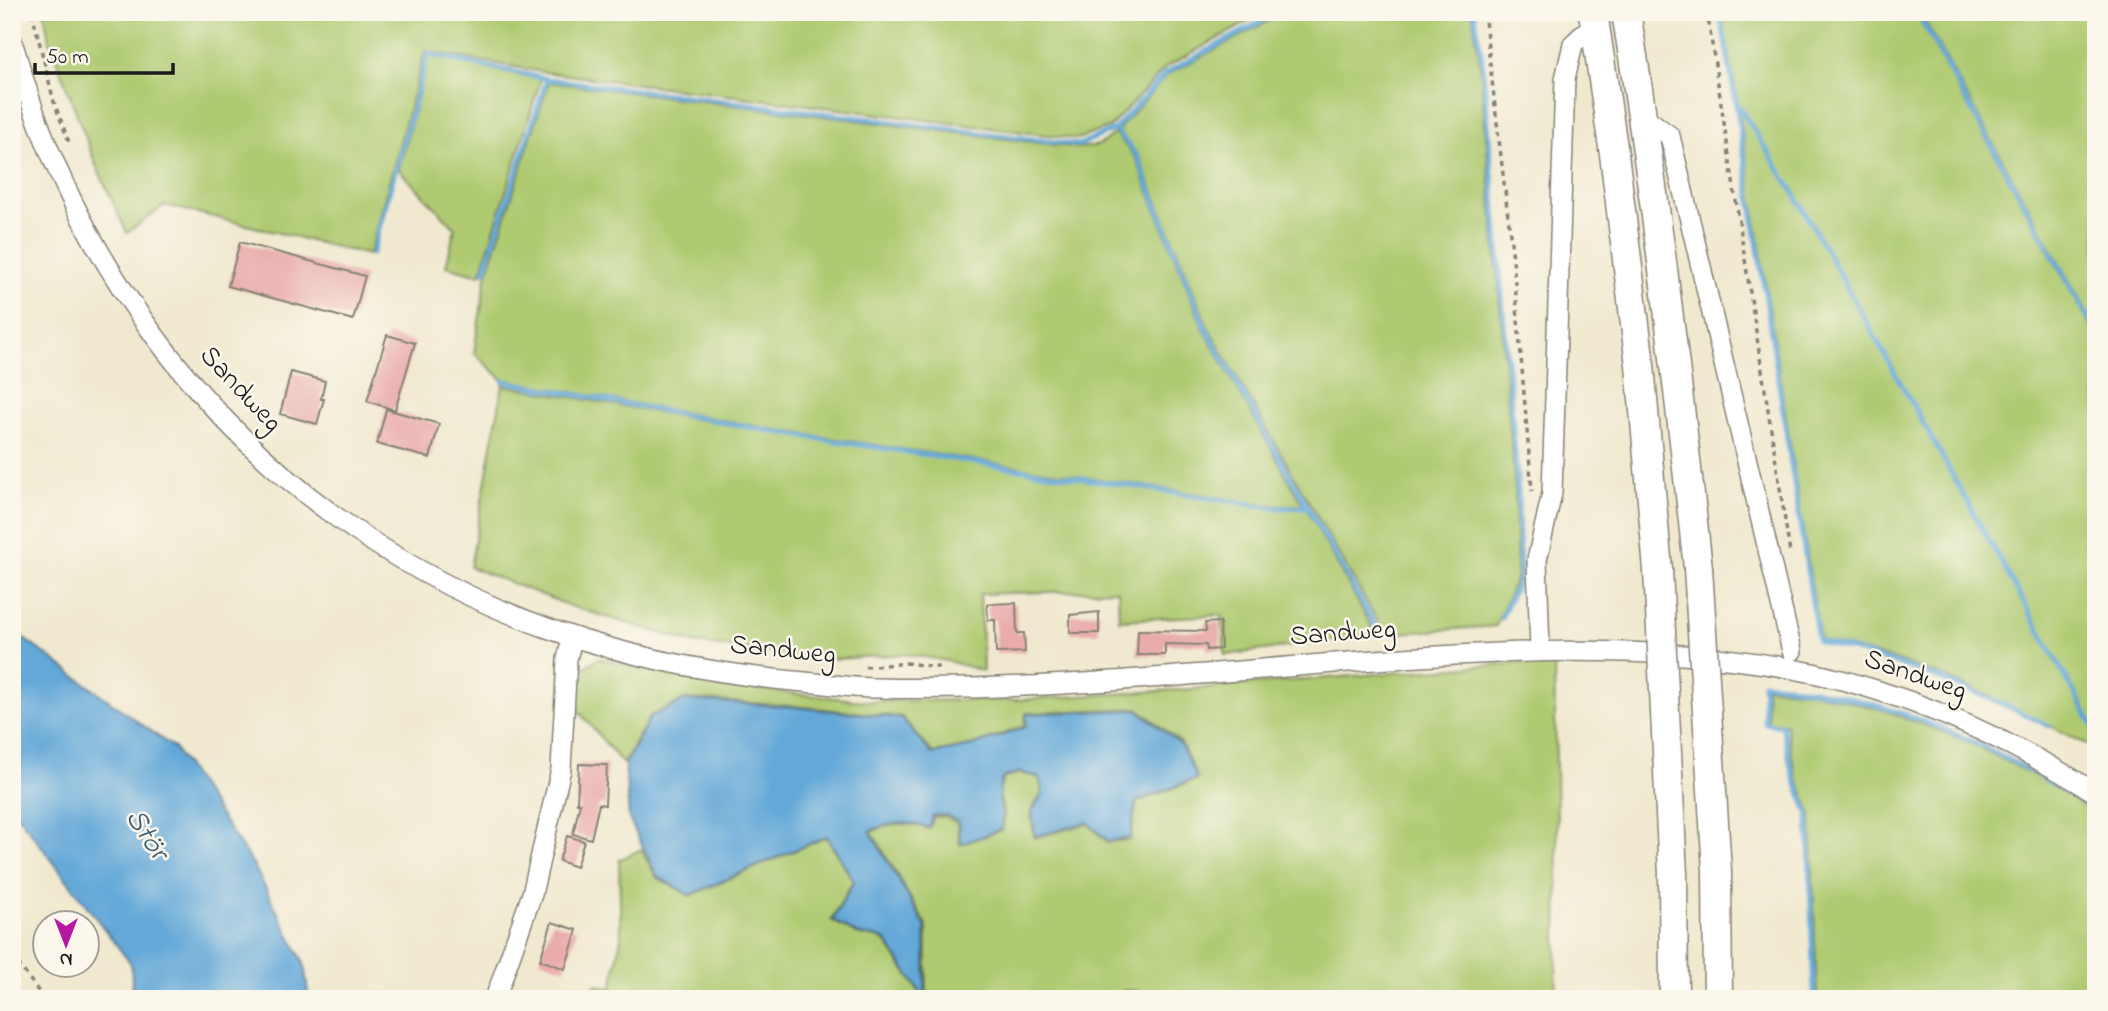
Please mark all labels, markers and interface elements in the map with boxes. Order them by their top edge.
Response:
scale bar [35,32,173,76]
text: 50 m [46,43,89,73]
street label: Sandweg [189,337,291,443]
street label: Sandweg [1289,610,1397,658]
street label: Sandweg [728,625,838,677]
street label: Sandweg [1858,639,1972,713]
water label: Stör [113,800,181,873]
north arrow [32,909,102,979]
text: N [59,945,72,972]

